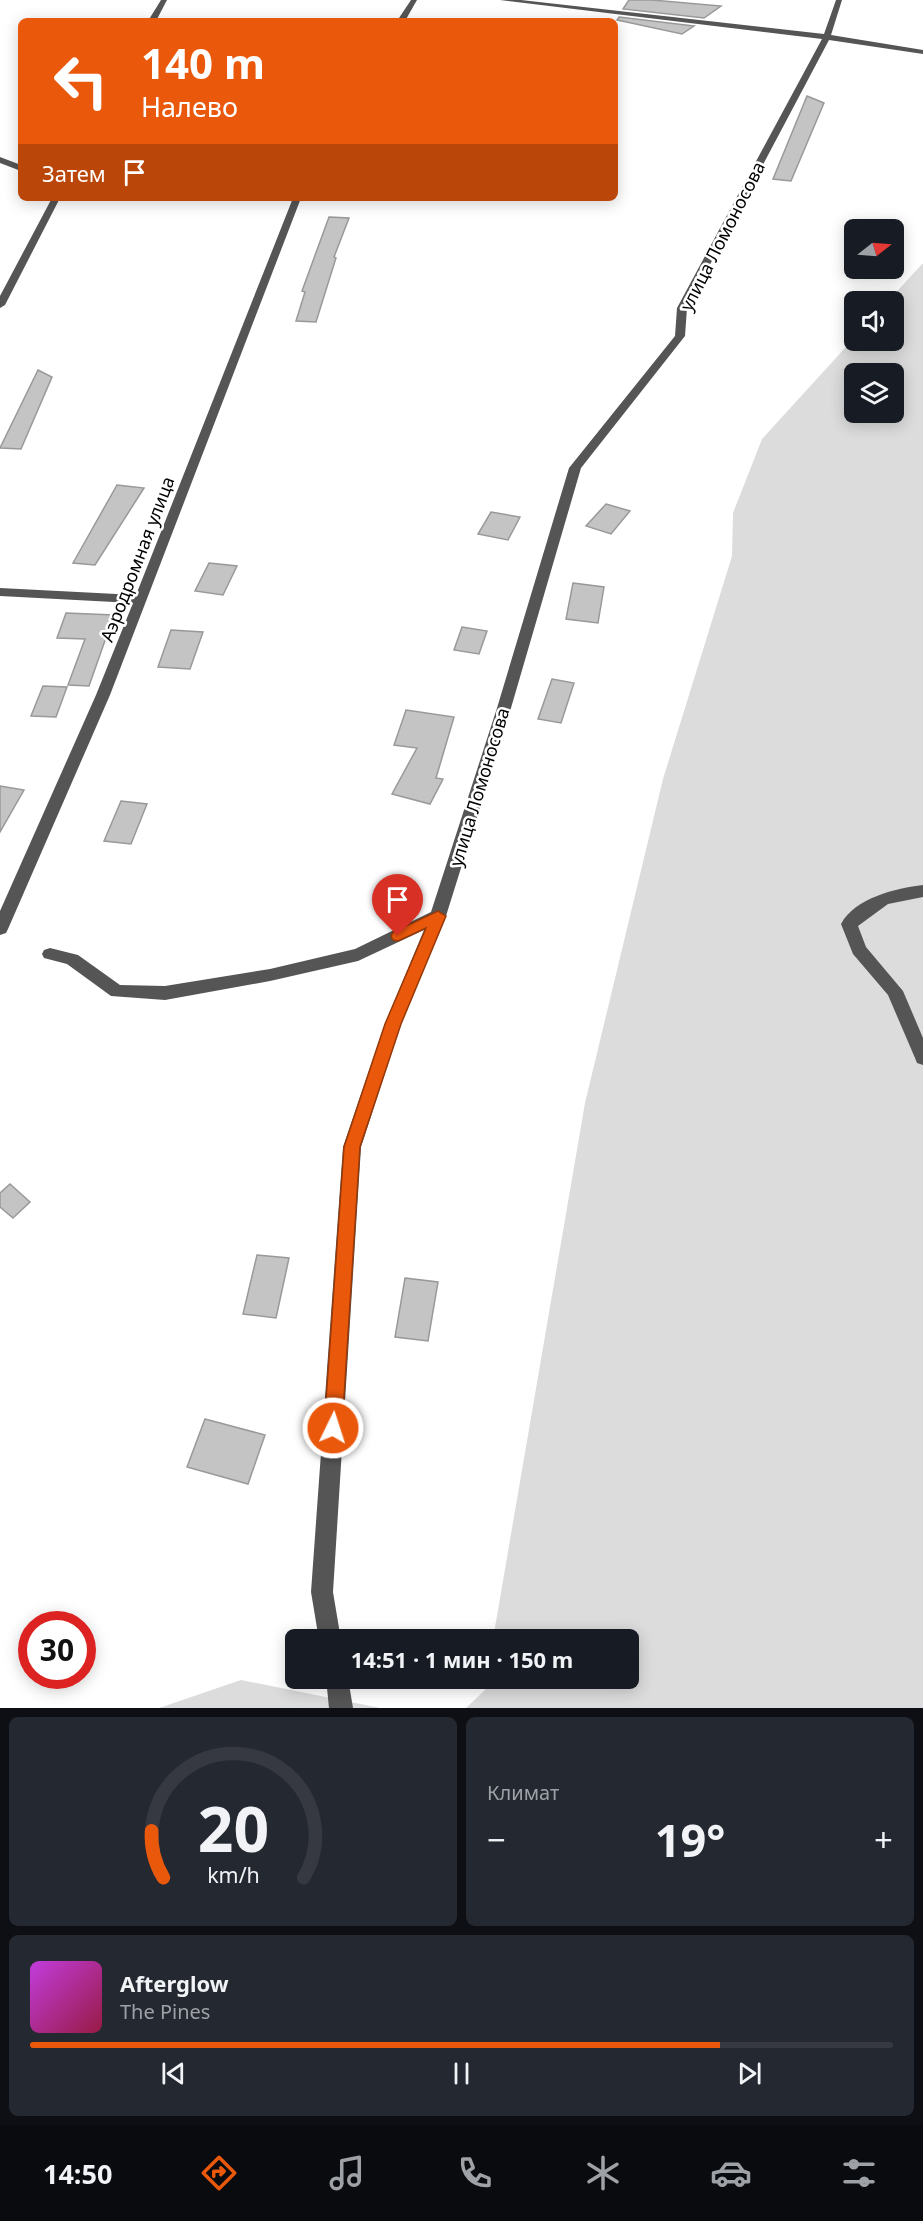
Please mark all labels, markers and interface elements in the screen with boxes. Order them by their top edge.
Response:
text: 140 m [141,34,265,91]
icon: left [42,42,120,120]
text: Налево [141,88,238,125]
icon: arrive [118,156,151,189]
street label: улица Ломоносова [674,157,770,315]
text: Затем [42,158,106,188]
north arrow [844,219,904,279]
map controls [844,219,904,423]
button: sound [844,291,904,351]
button: layers [844,363,904,423]
street label: Аэродромная улица [94,473,180,645]
street label: улица Ломоносова [443,705,515,869]
pin [372,874,423,936]
icon: arrive [381,883,414,916]
position arrow [301,1396,365,1460]
speed limit sign: 30 [18,1611,96,1689]
text: 14:51 · 1 мин · 150 m [351,1644,573,1674]
text: Климат [487,1779,559,1806]
text: 20 [197,1785,269,1870]
text: 19° [655,1809,725,1870]
text: − [487,1817,506,1862]
text: + [874,1817,893,1862]
text: km/h [207,1861,259,1890]
text: Afterglow [120,1968,229,1998]
text: The Pines [120,1998,210,2025]
icon: previous [157,2057,190,2090]
icon: pause [445,2057,478,2090]
icon: next [733,2057,766,2090]
icon: directions [198,2152,240,2194]
icon: music [326,2152,368,2194]
icon: phone [454,2152,496,2194]
icon: climate [582,2152,624,2194]
icon: car [710,2152,752,2194]
icon: filters [838,2152,880,2194]
text: 14:50 [43,2155,112,2192]

